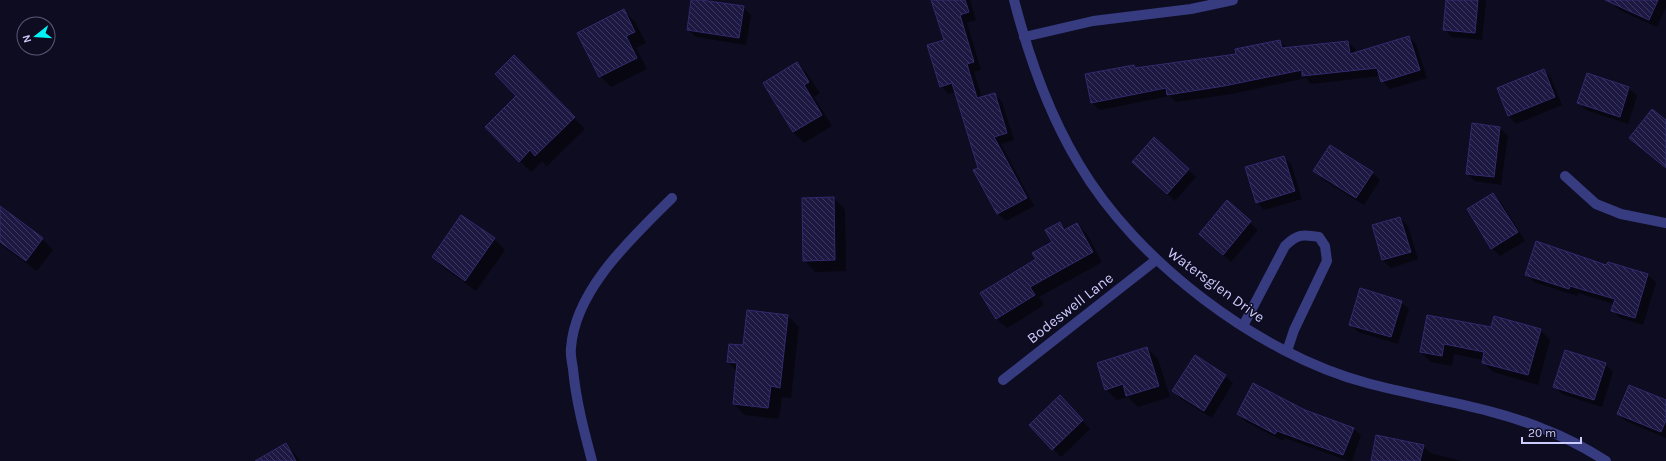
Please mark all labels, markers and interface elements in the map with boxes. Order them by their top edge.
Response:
north arrow [16,16,56,56]
text: N [20,33,34,44]
street label: Watersglen Drive [1164,244,1268,326]
street label: Bodeswell Lane [1023,269,1117,347]
scale bar [1522,419,1581,445]
text: 20 m [1528,426,1556,440]

